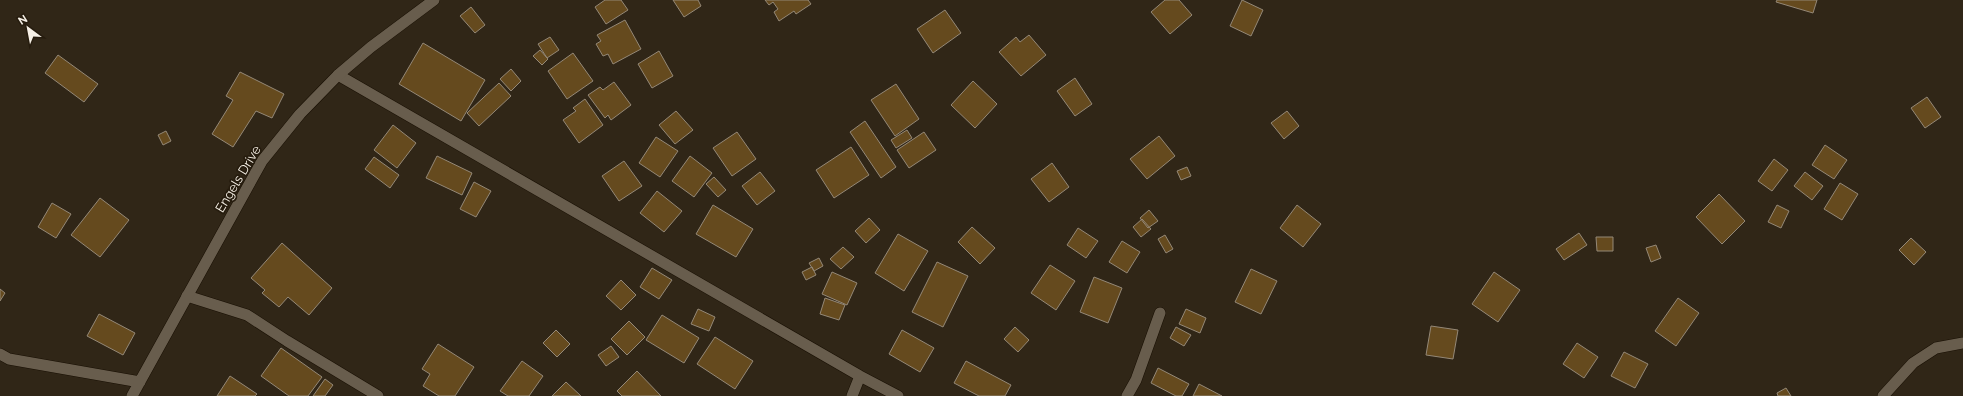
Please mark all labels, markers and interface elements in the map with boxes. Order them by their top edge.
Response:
north arrow [8,8,48,48]
text: N [16,12,30,28]
street label: Engels Drive [212,143,264,215]

